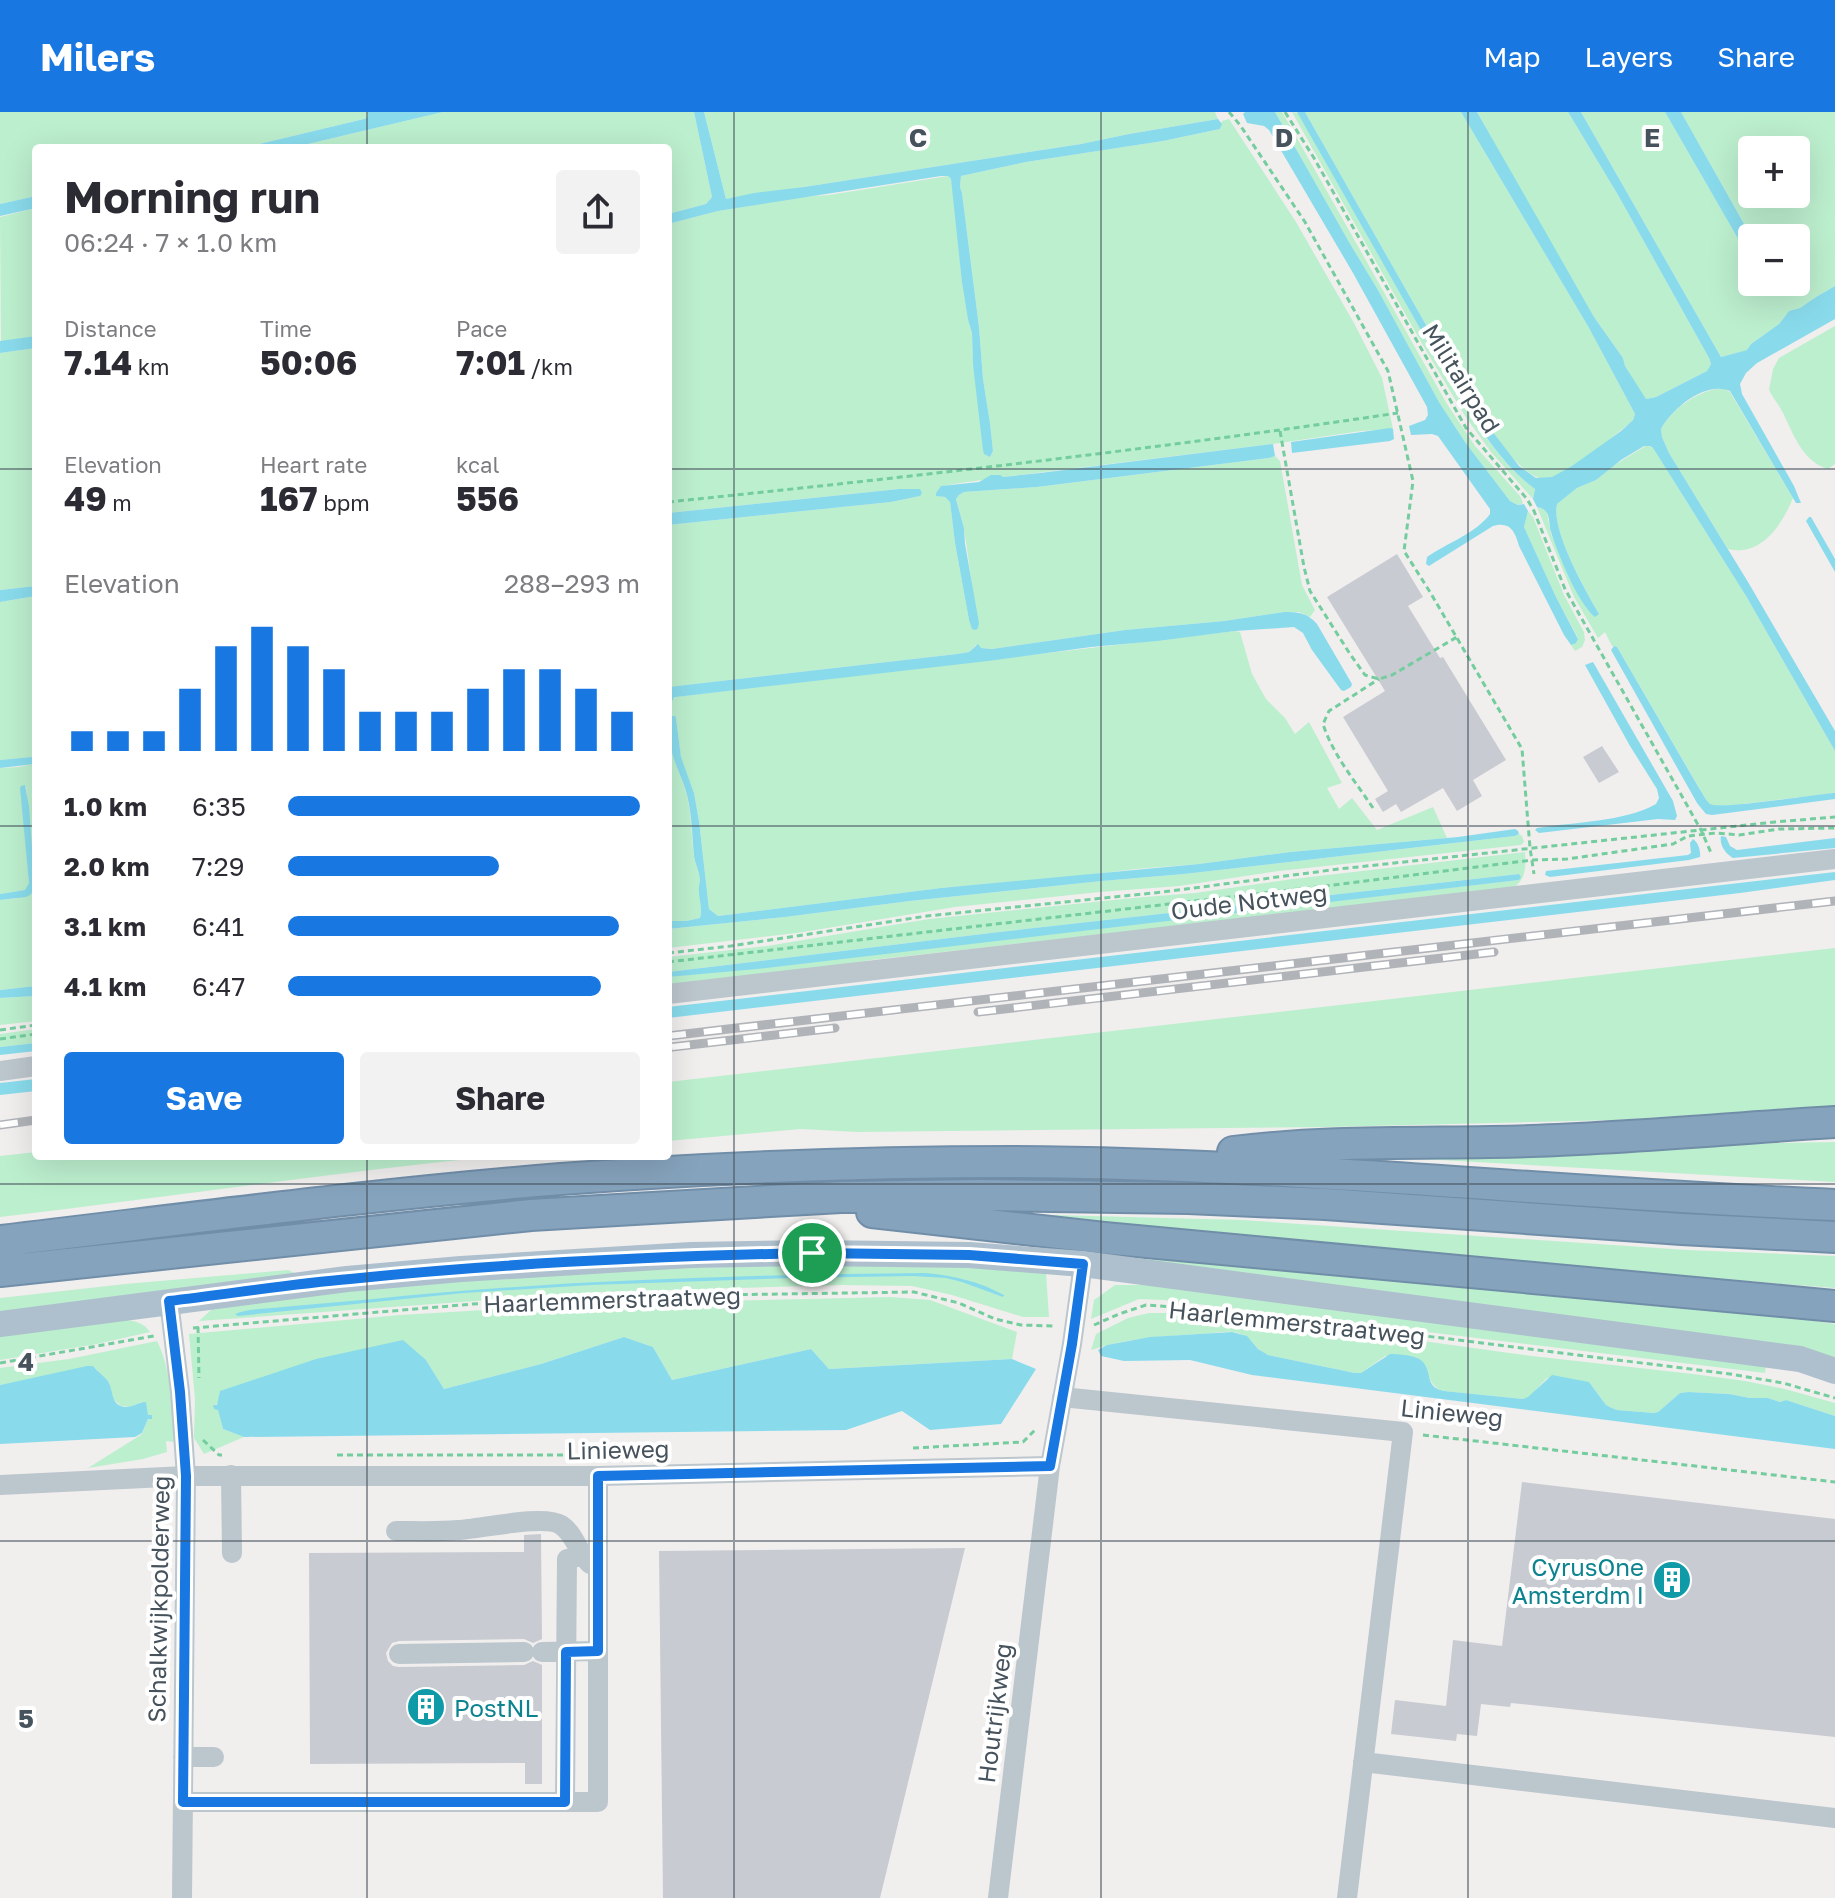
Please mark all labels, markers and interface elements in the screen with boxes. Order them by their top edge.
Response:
text: Milers [40,34,155,79]
text: Map [1483,40,1541,73]
text: Layers [1585,40,1673,73]
text: Share [1717,40,1795,73]
text: C [909,122,927,153]
text: D [1275,122,1293,153]
text: E [1644,122,1660,153]
map controls [1738,136,1810,296]
button: + [1738,136,1810,208]
text: Morning run [64,170,320,223]
button: share [556,170,640,254]
button: − [1738,224,1810,296]
text: 06:24 · 7 × 1.0 km [64,227,277,258]
text: Distance [64,315,156,342]
text: Time [260,315,312,342]
text: Pace [456,315,507,342]
street label: Militairpad [1417,318,1507,438]
text: 7.14 [64,342,132,382]
text: 50:06 [260,342,357,382]
text: 7:01 [456,342,525,382]
text: km [132,353,170,380]
text: /km [525,353,573,380]
text: Elevation [64,451,162,478]
text: Heart rate [260,451,367,478]
text: kcal [456,451,499,478]
text: 49 [64,478,107,518]
text: 167 [260,478,318,518]
text: 556 [456,478,519,518]
text: m [107,489,132,516]
text: bpm [318,489,370,516]
text: Elevation [64,568,180,599]
text: 288–293 m [504,568,640,599]
text: 1.0 km [64,791,147,822]
text: 6:35 [192,791,246,822]
text: 2.0 km [64,851,149,882]
text: 7:29 [192,851,244,882]
street label: Oude Notweg [1169,877,1329,925]
text: 3.1 km [64,911,146,942]
text: 6:41 [192,911,244,942]
text: 4.1 km [64,971,146,1002]
text: 6:47 [192,971,245,1002]
button: Save [64,1052,344,1144]
button: Share [360,1052,640,1144]
pin [778,1219,846,1287]
icon: arrive [790,1231,834,1275]
street label: Haarlemmerstraatweg [483,1280,741,1318]
street label: Haarlemmerstraatweg [1167,1294,1427,1350]
text: 4 [18,1346,34,1377]
street label: Linieweg [1399,1392,1505,1432]
street label: Linieweg [566,1434,670,1464]
street label: Schalkwijkpolderweg [141,1475,175,1723]
place label: CyrusOne Amsterdm I [1512,1552,1644,1609]
building icon: CyrusOne Amsterdm I [1651,1559,1693,1601]
street label: Houtrijkweg [971,1641,1017,1785]
building icon: PostNL [405,1686,447,1728]
place label: PostNL [454,1693,538,1722]
text: 5 [18,1703,34,1734]

